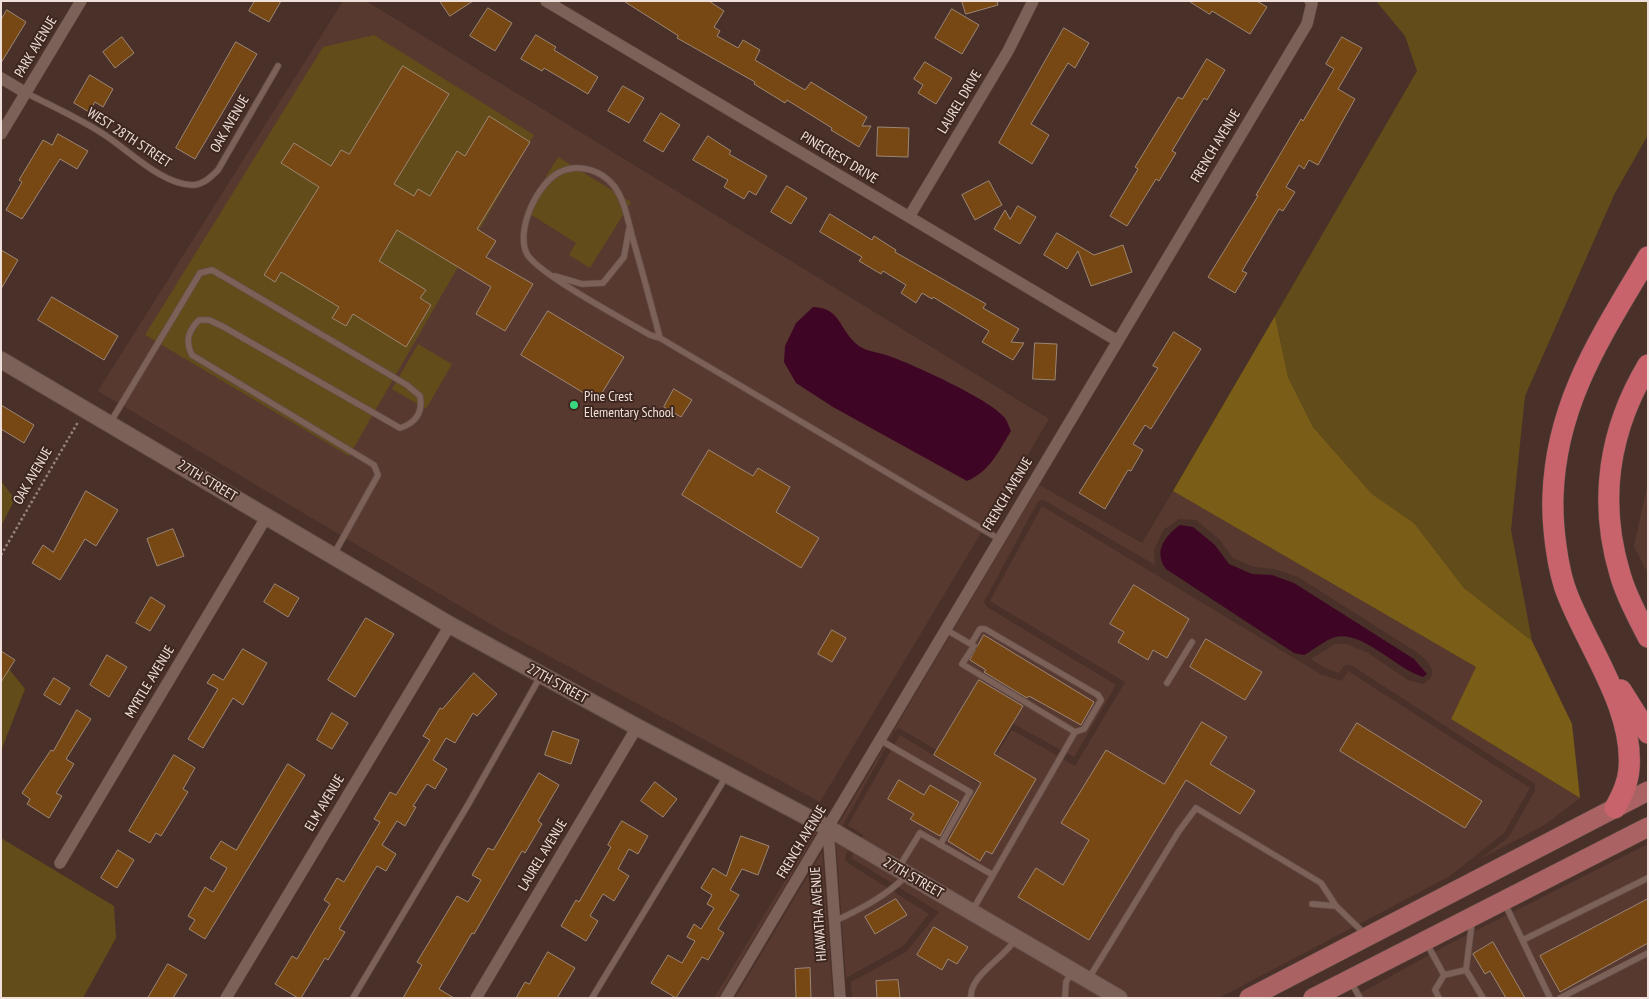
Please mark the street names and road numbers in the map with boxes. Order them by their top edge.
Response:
street label: PARK AVENUE [11,13,61,81]
street label: LAUREL DRIVE [934,67,986,137]
street label: OAK AVENUE [207,92,253,156]
street label: WEST 28TH STREET [84,104,174,172]
street label: FRENCH AVENUE [1188,106,1244,186]
street label: PINECREST DRIVE [797,128,881,188]
street label: OAK AVENUE [10,444,56,508]
street label: FRENCH AVENUE [980,454,1036,534]
street label: 27TH STREET [174,457,240,505]
street label: MYRTLE AVENUE [122,643,178,721]
street label: 27TH STREET [524,661,590,707]
street label: ELM AVENUE [302,772,348,834]
street label: FRENCH AVENUE [774,802,830,882]
street label: LAUREL AVENUE [515,816,571,894]
street label: 27TH STREET [880,854,946,902]
street label: HIAWATHA AVENUE [807,866,831,962]

